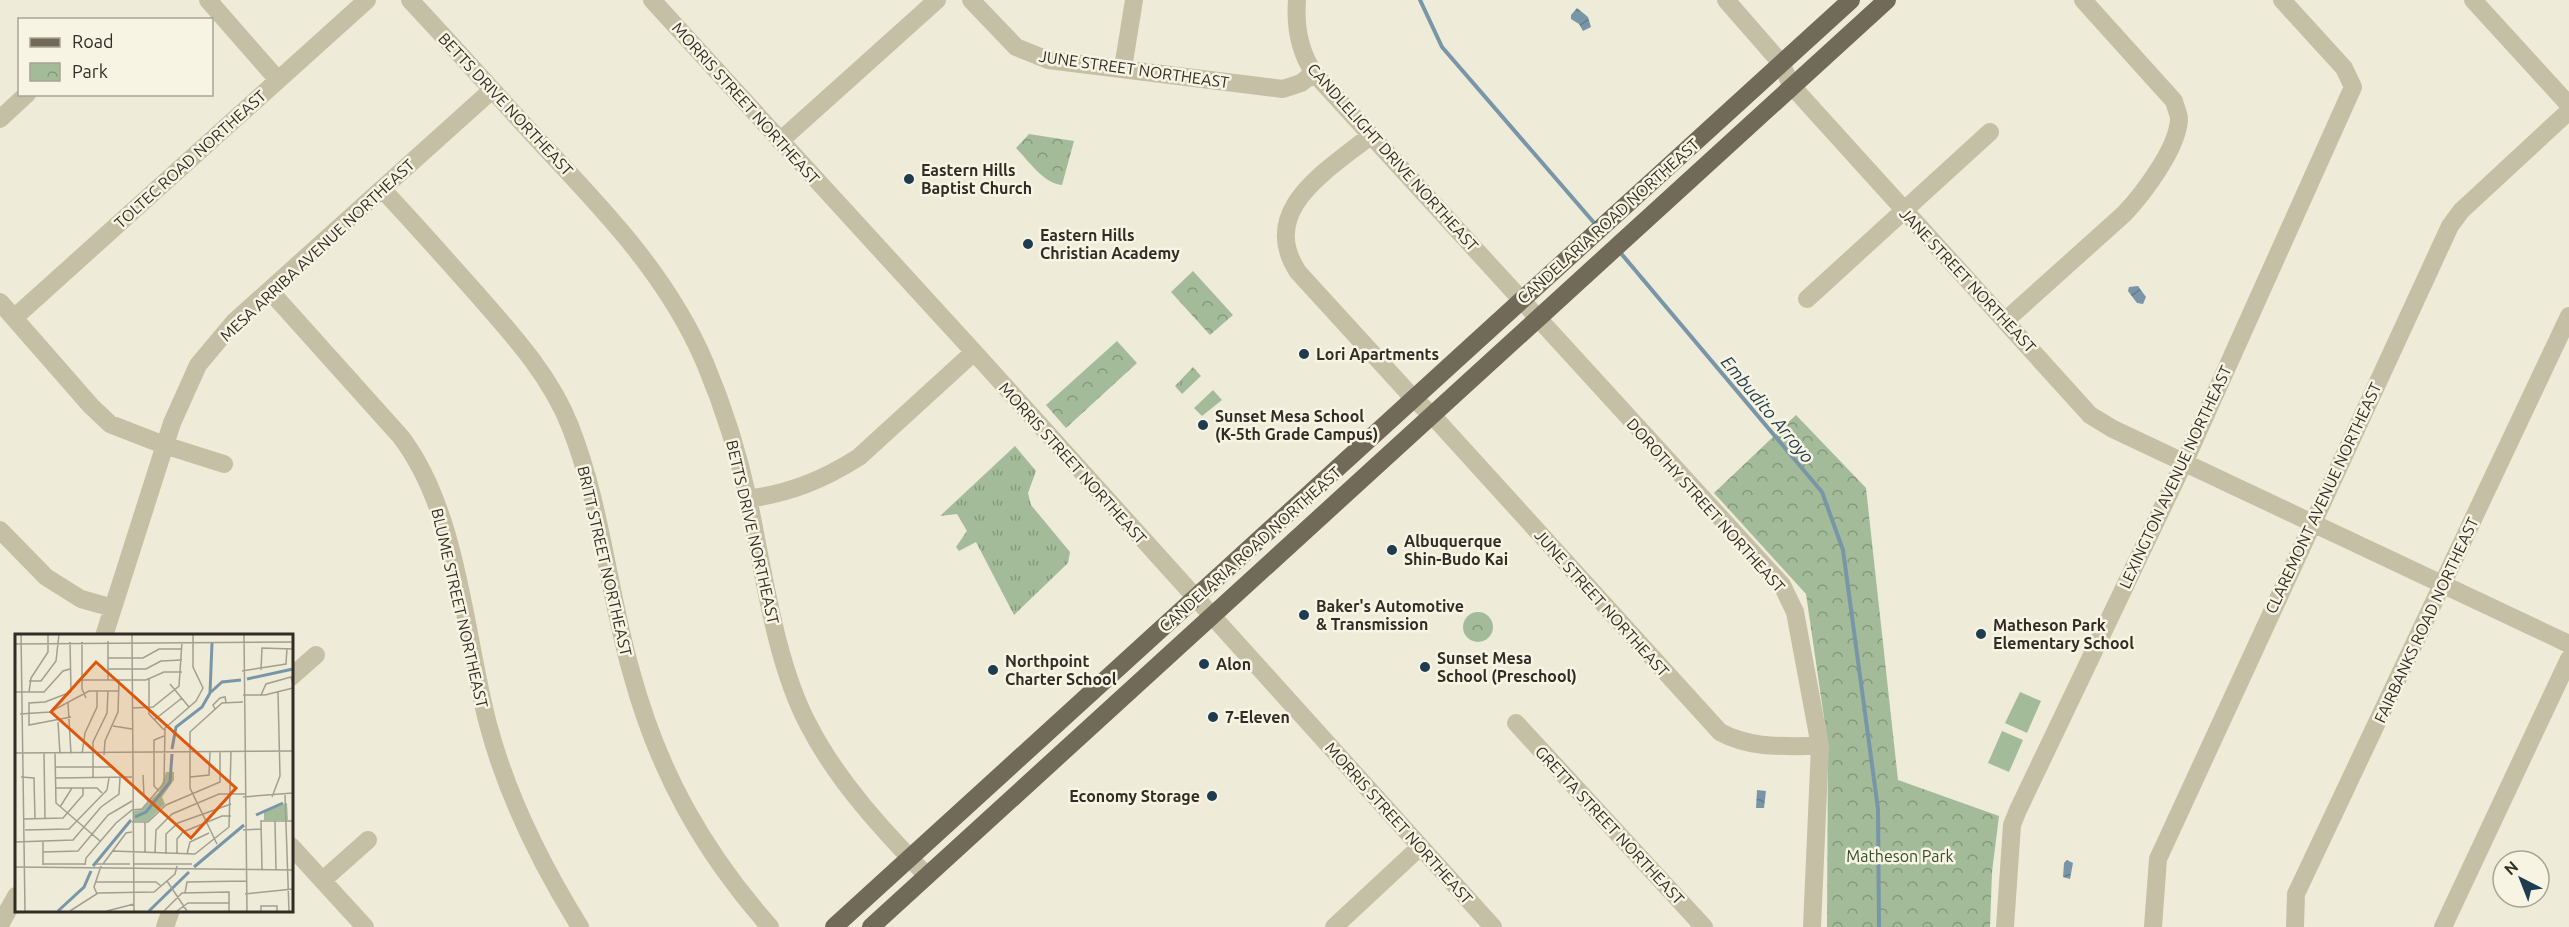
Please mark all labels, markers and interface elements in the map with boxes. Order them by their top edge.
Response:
legend [18,18,213,96]
street label: MORRIS STREET NORTHEAST [669,19,823,188]
street label: BETTS DRIVE NORTHEAST [435,29,577,179]
text: Road [72,31,114,51]
street label: JUNE STREET NORTHEAST [1038,47,1230,91]
street label: CANDLELIGHT DRIVE NORTHEAST [1304,60,1482,255]
text: Park [72,61,108,81]
street label: TOLTEC ROAD NORTHEAST [111,86,269,232]
street label: CANDELARIA ROAD NORTHEAST [1514,135,1703,307]
street label: MESA ARRIBA AVENUE NORTHEAST [216,155,418,345]
place label: Eastern Hills Baptist Church [921,161,1032,197]
marker: Eastern Hills Baptist Church [902,172,916,186]
street label: JANE STREET NORTHEAST [1896,204,2040,356]
place label: Eastern Hills Christian Academy [1040,226,1180,262]
marker: Eastern Hills Christian Academy [1021,237,1035,251]
place label: Lori Apartments [1316,345,1439,363]
marker: Lori Apartments [1297,347,1311,361]
water label: Embudito Arroyo [1718,352,1819,467]
street label: LEXINGTON AVENUE NORTHEAST [2115,363,2235,591]
street label: MORRIS STREET NORTHEAST [996,379,1150,548]
street label: CLAREMONT AVENUE NORTHEAST [2261,380,2385,616]
place label: Sunset Mesa School (K-5th Grade Campus) [1215,407,1378,444]
street label: DOROTHY STREET NORTHEAST [1623,414,1789,596]
marker: Sunset Mesa School (K-5th Grade Campus) [1196,418,1210,432]
street label: BETTS DRIVE NORTHEAST [723,438,783,626]
street label: CANDELARIA ROAD NORTHEAST [1156,463,1345,635]
street label: BRITT STREET NORTHEAST [574,464,636,658]
street label: BLUME STREET NORTHEAST [428,506,492,710]
street label: FAIRBANKS ROAD NORTHEAST [2370,514,2482,726]
street label: JUNE STREET NORTHEAST [1531,526,1673,680]
place label: Albuquerque Shin-Budo Kai [1404,532,1508,568]
marker: Albuquerque Shin-Budo Kai [1385,543,1399,557]
place label: Baker's Automotive & Transmission [1316,597,1464,633]
marker: Baker's Automotive & Transmission [1297,608,1311,622]
place label: Matheson Park Elementary School [1993,616,2134,652]
marker: Matheson Park Elementary School [1974,627,1988,641]
inset map [15,634,292,912]
place label: Sunset Mesa School (Preschool) [1437,649,1577,686]
place label: Northpoint Charter School [1005,652,1117,688]
place label: Alon [1216,655,1251,673]
marker: Alon [1197,657,1211,671]
marker: Sunset Mesa School (Preschool) [1418,660,1432,674]
marker: Northpoint Charter School [986,663,1000,677]
place label: 7-Eleven [1225,708,1290,726]
marker: 7-Eleven [1206,710,1220,724]
street label: MORRIS STREET NORTHEAST [1322,739,1476,908]
street label: GRETTA STREET NORTHEAST [1532,742,1688,908]
place label: Economy Storage [1069,787,1200,805]
marker: Economy Storage [1205,789,1219,803]
park label: Matheson Park [1846,847,1954,865]
north arrow [2491,849,2551,909]
text: N [2501,857,2521,879]

